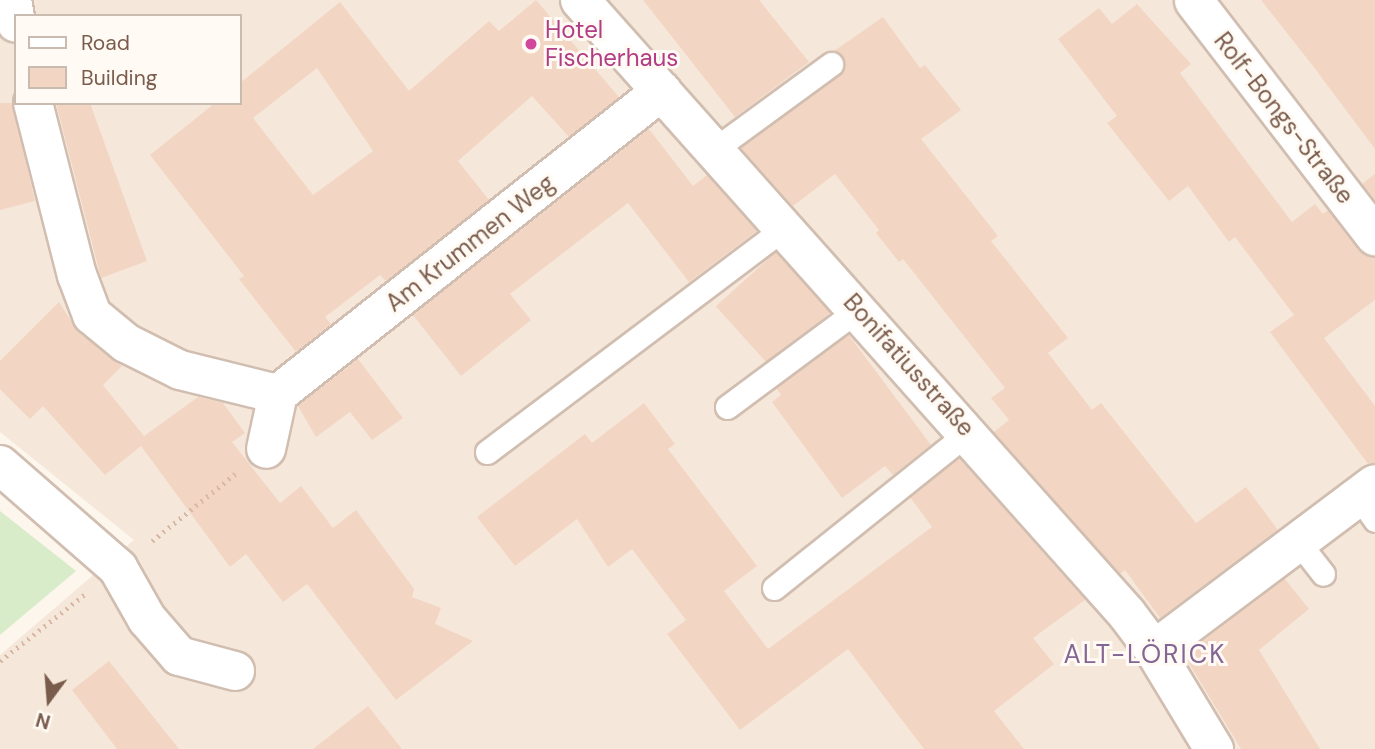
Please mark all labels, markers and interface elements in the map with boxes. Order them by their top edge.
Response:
legend [14,14,242,105]
place label: Hotel Fischerhaus [545,16,678,72]
street label: Rolf-Bongs-Straße [1208,27,1360,209]
text: Road [81,29,130,57]
marker: Hotel Fischerhaus [523,36,539,52]
text: Building [81,64,157,92]
street label: Am Krummen Weg [380,168,560,318]
street label: Bonifatiusstraße [838,288,980,442]
district label: ALT-LÖRICK [1065,639,1225,671]
north arrow [14,665,84,735]
text: N [33,707,53,735]

